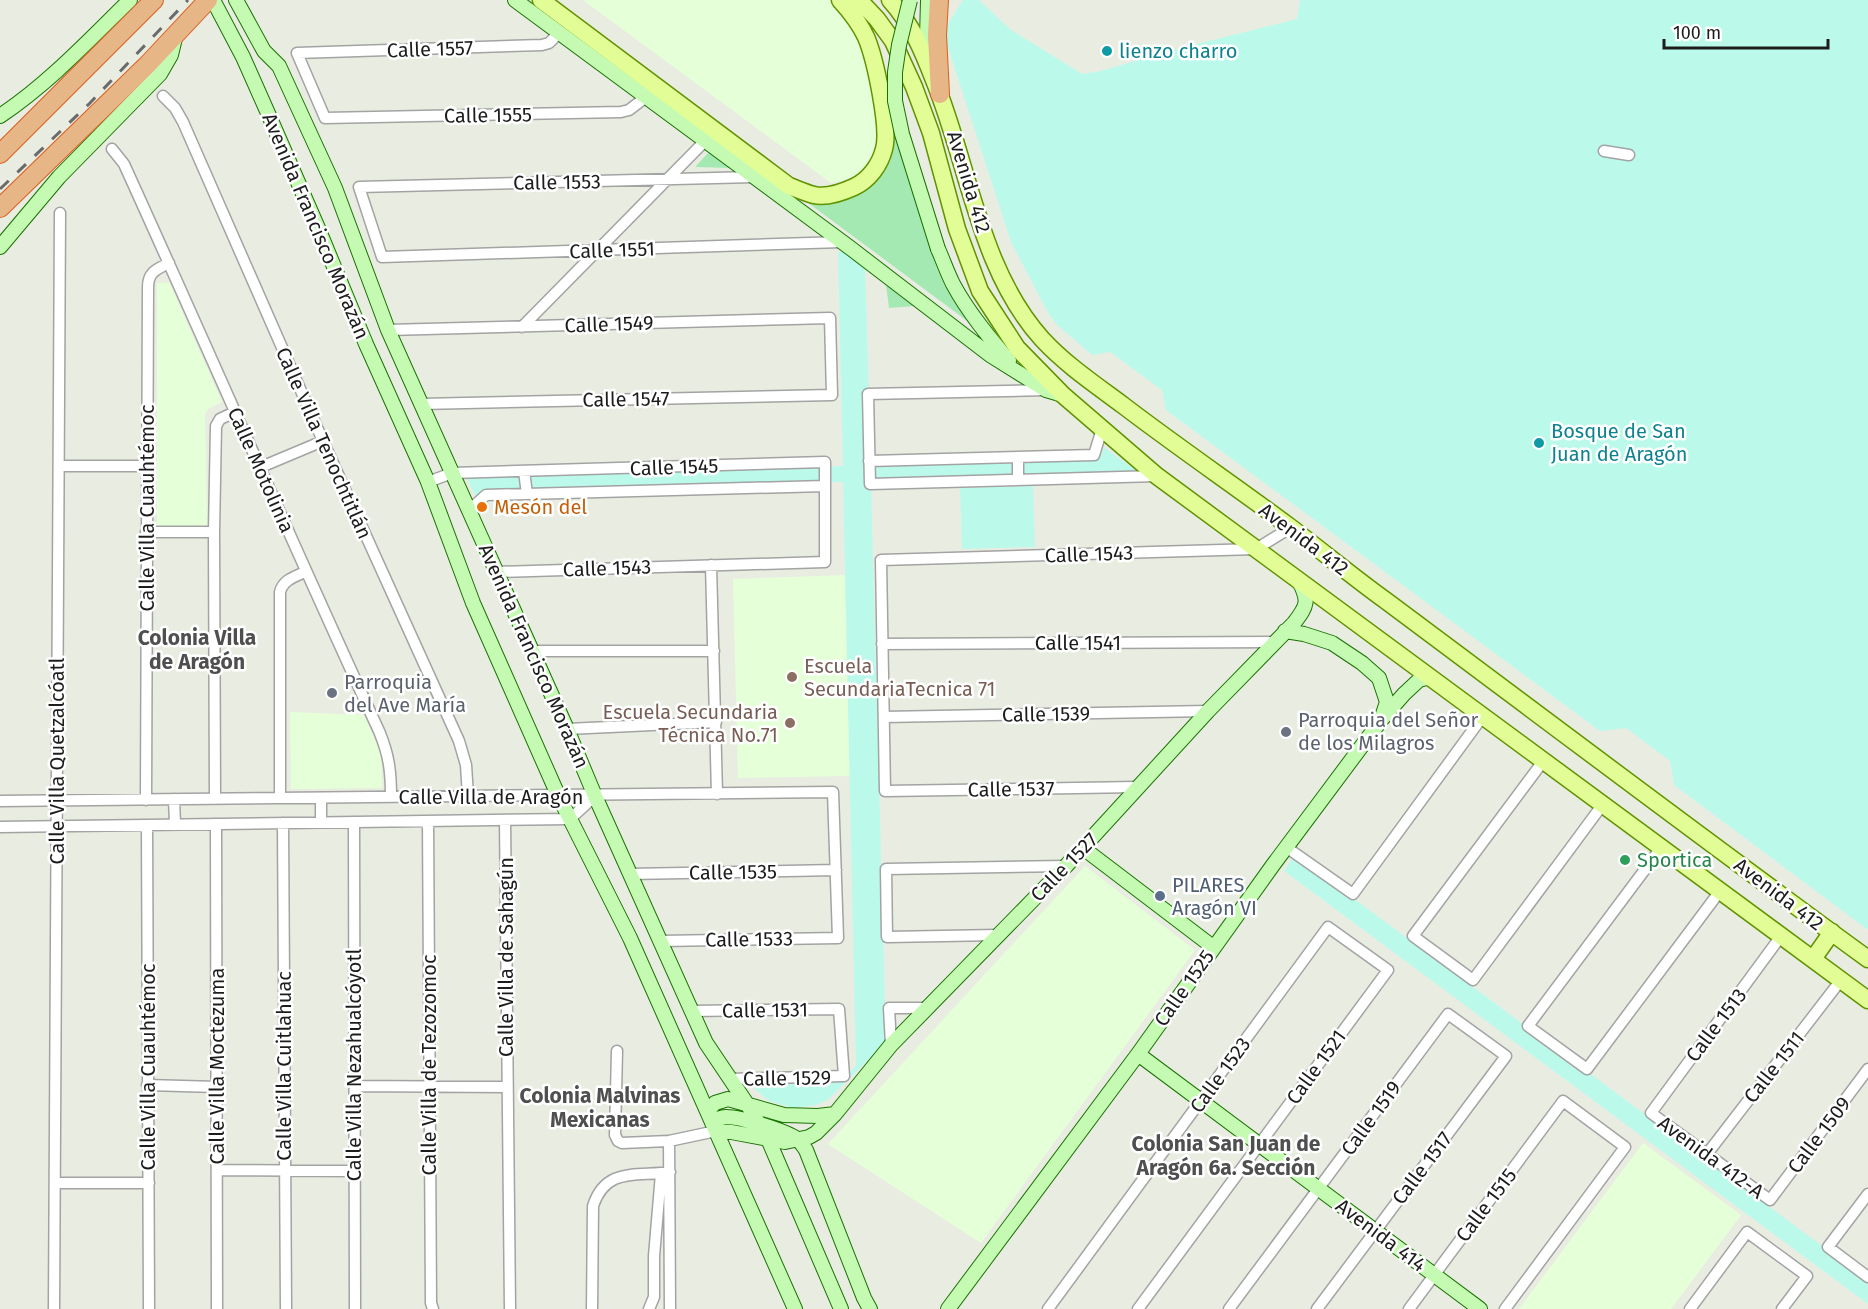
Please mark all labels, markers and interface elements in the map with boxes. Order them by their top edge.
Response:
scale bar [1664,12,1828,50]
text: 100 m [1673,22,1721,44]
street label: Calle 1557 [386,35,474,63]
place label: lienzo charro [1119,39,1237,63]
marker: lienzo charro [1100,44,1114,58]
street label: Calle 1555 [444,102,532,128]
street label: Avenida Francisco Morazán [257,109,375,343]
street label: Avenida 412 [942,128,996,236]
street label: Calle 1553 [513,169,601,195]
street label: Calle 1551 [569,237,655,263]
street label: Calle 1549 [564,310,654,338]
street label: Calle Villa Tenochtitlán [271,344,377,542]
street label: Calle 1547 [582,386,670,412]
street label: Calle Motolinia [223,403,299,537]
street label: Calle Villa Cuauhtémoc [135,405,159,612]
place label: Bosque de San Juan de Aragón [1551,419,1687,466]
marker: Bosque de San Juan de Aragón [1532,436,1546,450]
street label: Calle 1545 [629,453,719,481]
place label: Mesón del [494,495,587,519]
street label: Avenida 412 [1255,498,1353,580]
marker: Mesón del [475,500,489,514]
street label: Avenida Francisco Morazán [474,540,594,772]
street label: Calle 1543 [1044,540,1134,568]
street label: Calle 1543 [562,554,652,582]
district label: Colonia Villa de Aragón [138,625,256,675]
street label: Calle 1541 [1035,631,1121,655]
place label: Escuela SecundariaTecnica 71 [804,654,995,701]
street label: Calle Villa Quetzalcóatl [45,657,69,864]
place label: Parroquia del Ave María [344,670,466,717]
marker: Escuela SecundariaTecnica 71 [785,670,799,684]
marker: Parroquia del Ave María [325,686,339,700]
place label: Escuela Secundaria Técnica No.71 [603,700,778,747]
street label: Calle 1539 [1002,701,1090,727]
place label: Parroquia del Señor de los Milagros [1298,708,1479,755]
marker: Escuela Secundaria Técnica No.71 [783,716,797,730]
marker: Parroquia del Señor de los Milagros [1279,725,1293,739]
street label: Calle 1537 [967,776,1055,802]
street label: Calle Villa de Aragón [399,785,583,809]
street label: Calle 1527 [1025,827,1103,906]
place label: Sportica [1637,848,1712,872]
marker: Sportica [1618,853,1632,867]
street label: Avenida 412 [1730,853,1828,935]
street label: Calle Villa de Sahagún [494,857,518,1057]
street label: Calle 1535 [689,859,777,885]
place label: PILARES Aragón VI [1172,873,1257,920]
marker: PILARES Aragón VI [1153,889,1167,903]
street label: Calle 1533 [705,926,793,952]
street label: Calle 1525 [1149,945,1219,1031]
street label: Calle Villa Nezahualcóyotl [342,949,366,1181]
street label: Calle Villa de Tezozomoc [417,954,441,1176]
street label: Calle Villa Cuauhtémoc [136,964,160,1171]
street label: Calle Villa Moctezuma [205,968,229,1164]
street label: Calle Villa Cuitlahuac [272,971,296,1161]
street label: Calle 1513 [1681,984,1751,1066]
street label: Calle 1531 [722,997,808,1023]
street label: Calle 1521 [1281,1025,1351,1109]
street label: Calle 1511 [1739,1026,1809,1108]
street label: Calle 1523 [1185,1032,1255,1118]
street label: Calle 1529 [743,1065,831,1091]
street label: Calle 1519 [1336,1076,1406,1160]
district label: Colonia Malvinas Mexicanas [520,1083,680,1133]
street label: Calle 1509 [1782,1092,1856,1178]
street label: Avenida 412-A [1653,1111,1769,1204]
street label: Calle 1517 [1387,1127,1457,1209]
district label: Colonia San Juan de Aragón 6a. Sección [1132,1131,1321,1181]
street label: Calle 1515 [1451,1163,1521,1247]
street label: Avenida 414 [1331,1193,1431,1277]

